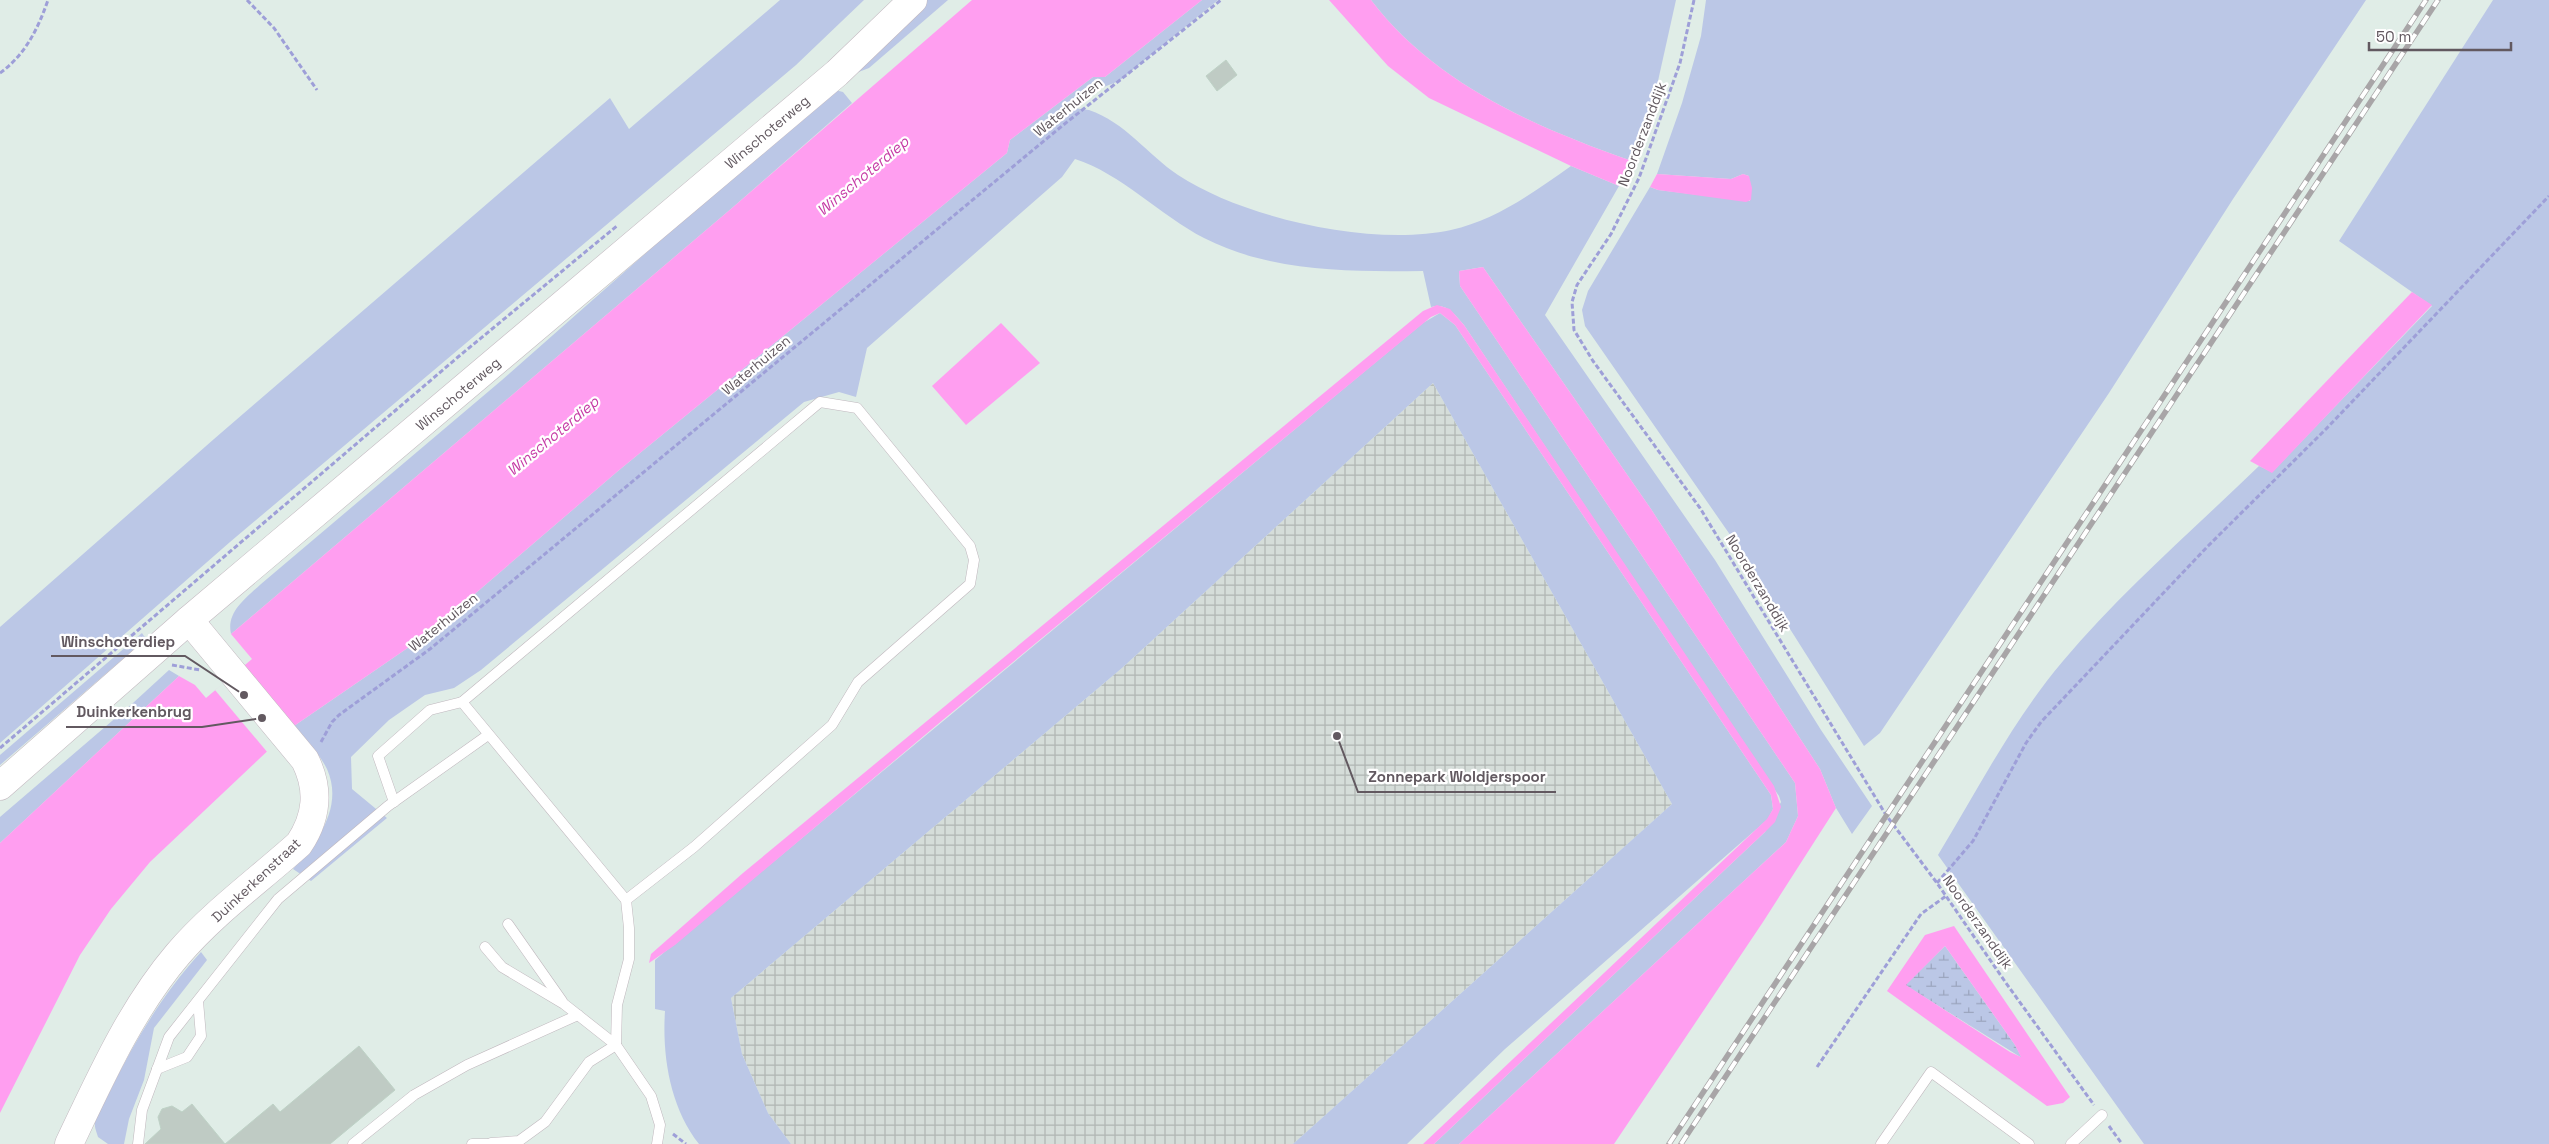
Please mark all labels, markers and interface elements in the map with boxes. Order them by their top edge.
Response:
scale bar [2369,20,2512,52]
text: 50 m [2376,27,2411,46]
street label: Waterhuizen [1030,74,1106,140]
street label: Noorderzanddijk [1614,79,1670,189]
street label: Winschoterweg [721,91,813,173]
water label: Winschoterdiep [813,131,913,219]
street label: Waterhuizen [718,331,794,399]
street label: Winschoterweg [412,353,504,435]
water label: Winschoterdiep [503,391,603,479]
street label: Noorderzanddijk [1722,531,1794,635]
street label: Waterhuizen [405,589,481,655]
callout: Winschoterdiep [51,626,185,656]
text: Winschoterdiep [61,632,175,651]
callout: Duinkerkenbrug [66,697,202,727]
text: Duinkerkenbrug [76,702,192,721]
callout: Zonnepark Woldjerspoor [1358,762,1556,792]
text: Zonnepark Woldjerspoor [1368,767,1546,786]
street label: Duinkerkenstraat [208,834,304,926]
street label: Noorderzanddijk [1939,872,2017,973]

